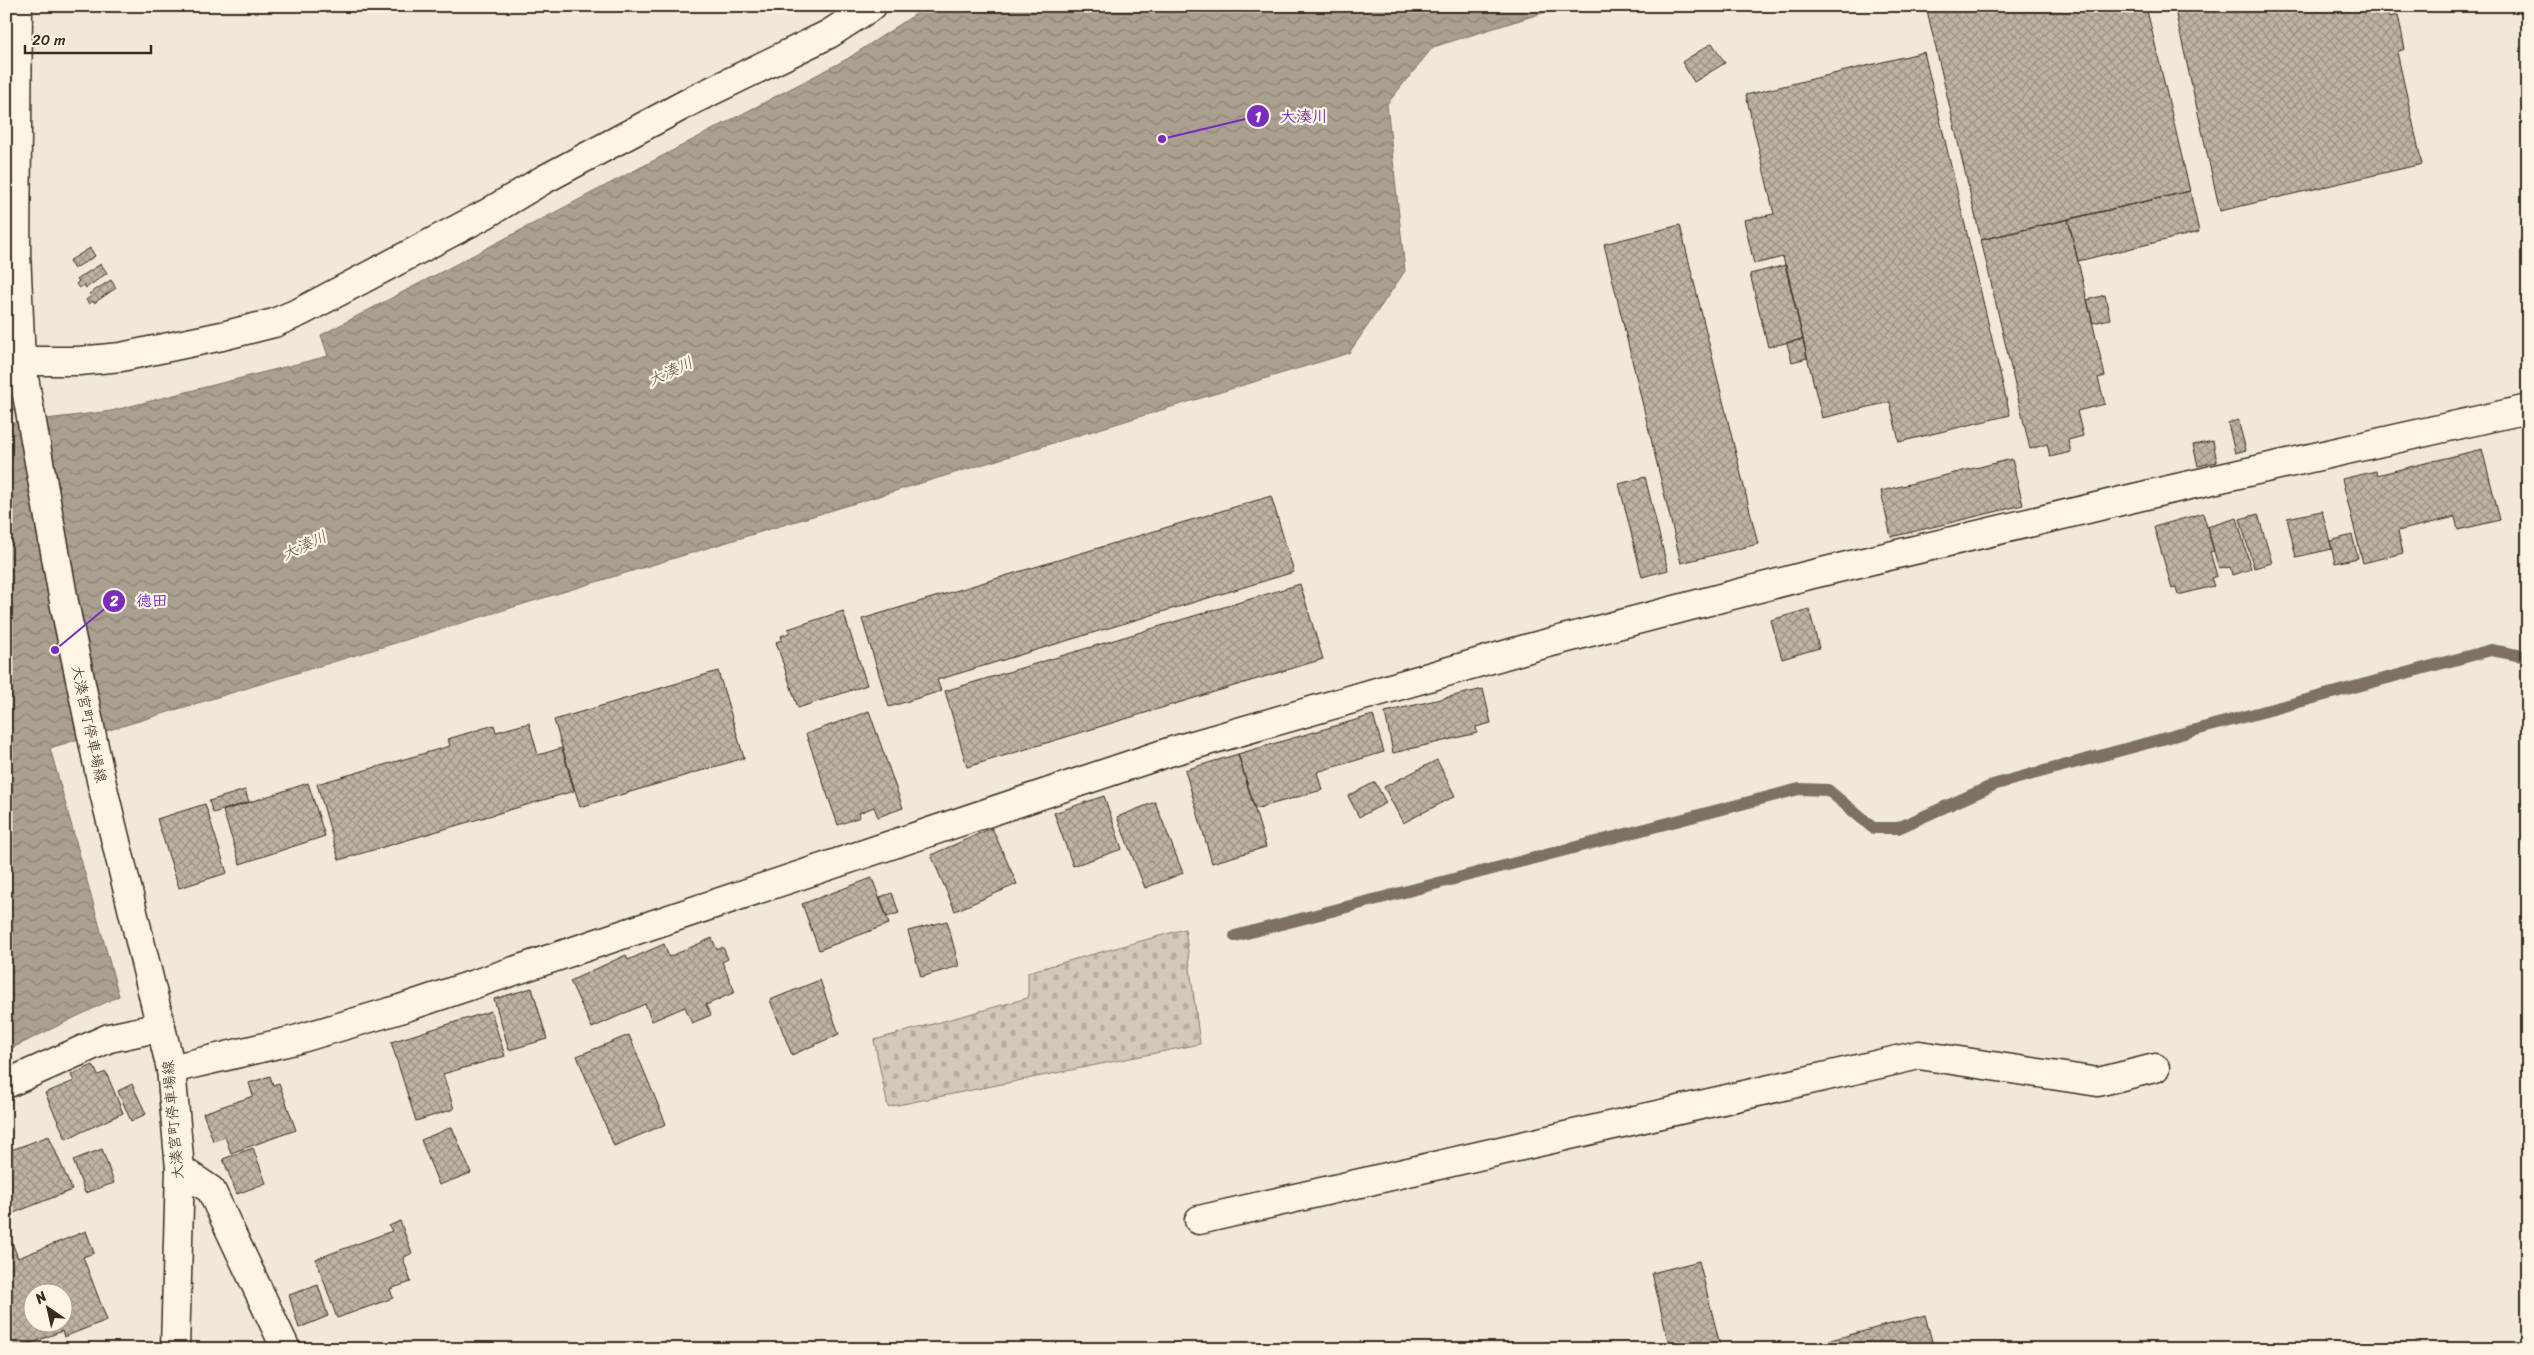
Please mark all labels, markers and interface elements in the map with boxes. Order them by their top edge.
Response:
scale bar [25,22,151,54]
text: 20 m [32,27,66,53]
callout: 大湊川 [1245,101,1338,132]
text: 大湊川 [1280,102,1328,131]
text: 1 [1255,104,1262,130]
water label: 大湊川 [642,348,698,395]
water label: 大湊川 [276,522,332,569]
callout: 徳田 [101,585,178,616]
text: 徳田 [136,586,168,615]
text: 2 [109,588,119,614]
street label: 大湊宮町停車場線 [64,663,114,785]
street label: 大湊宮町停車場線 [155,1059,191,1181]
north arrow [22,1282,72,1332]
text: N [29,1284,52,1311]

